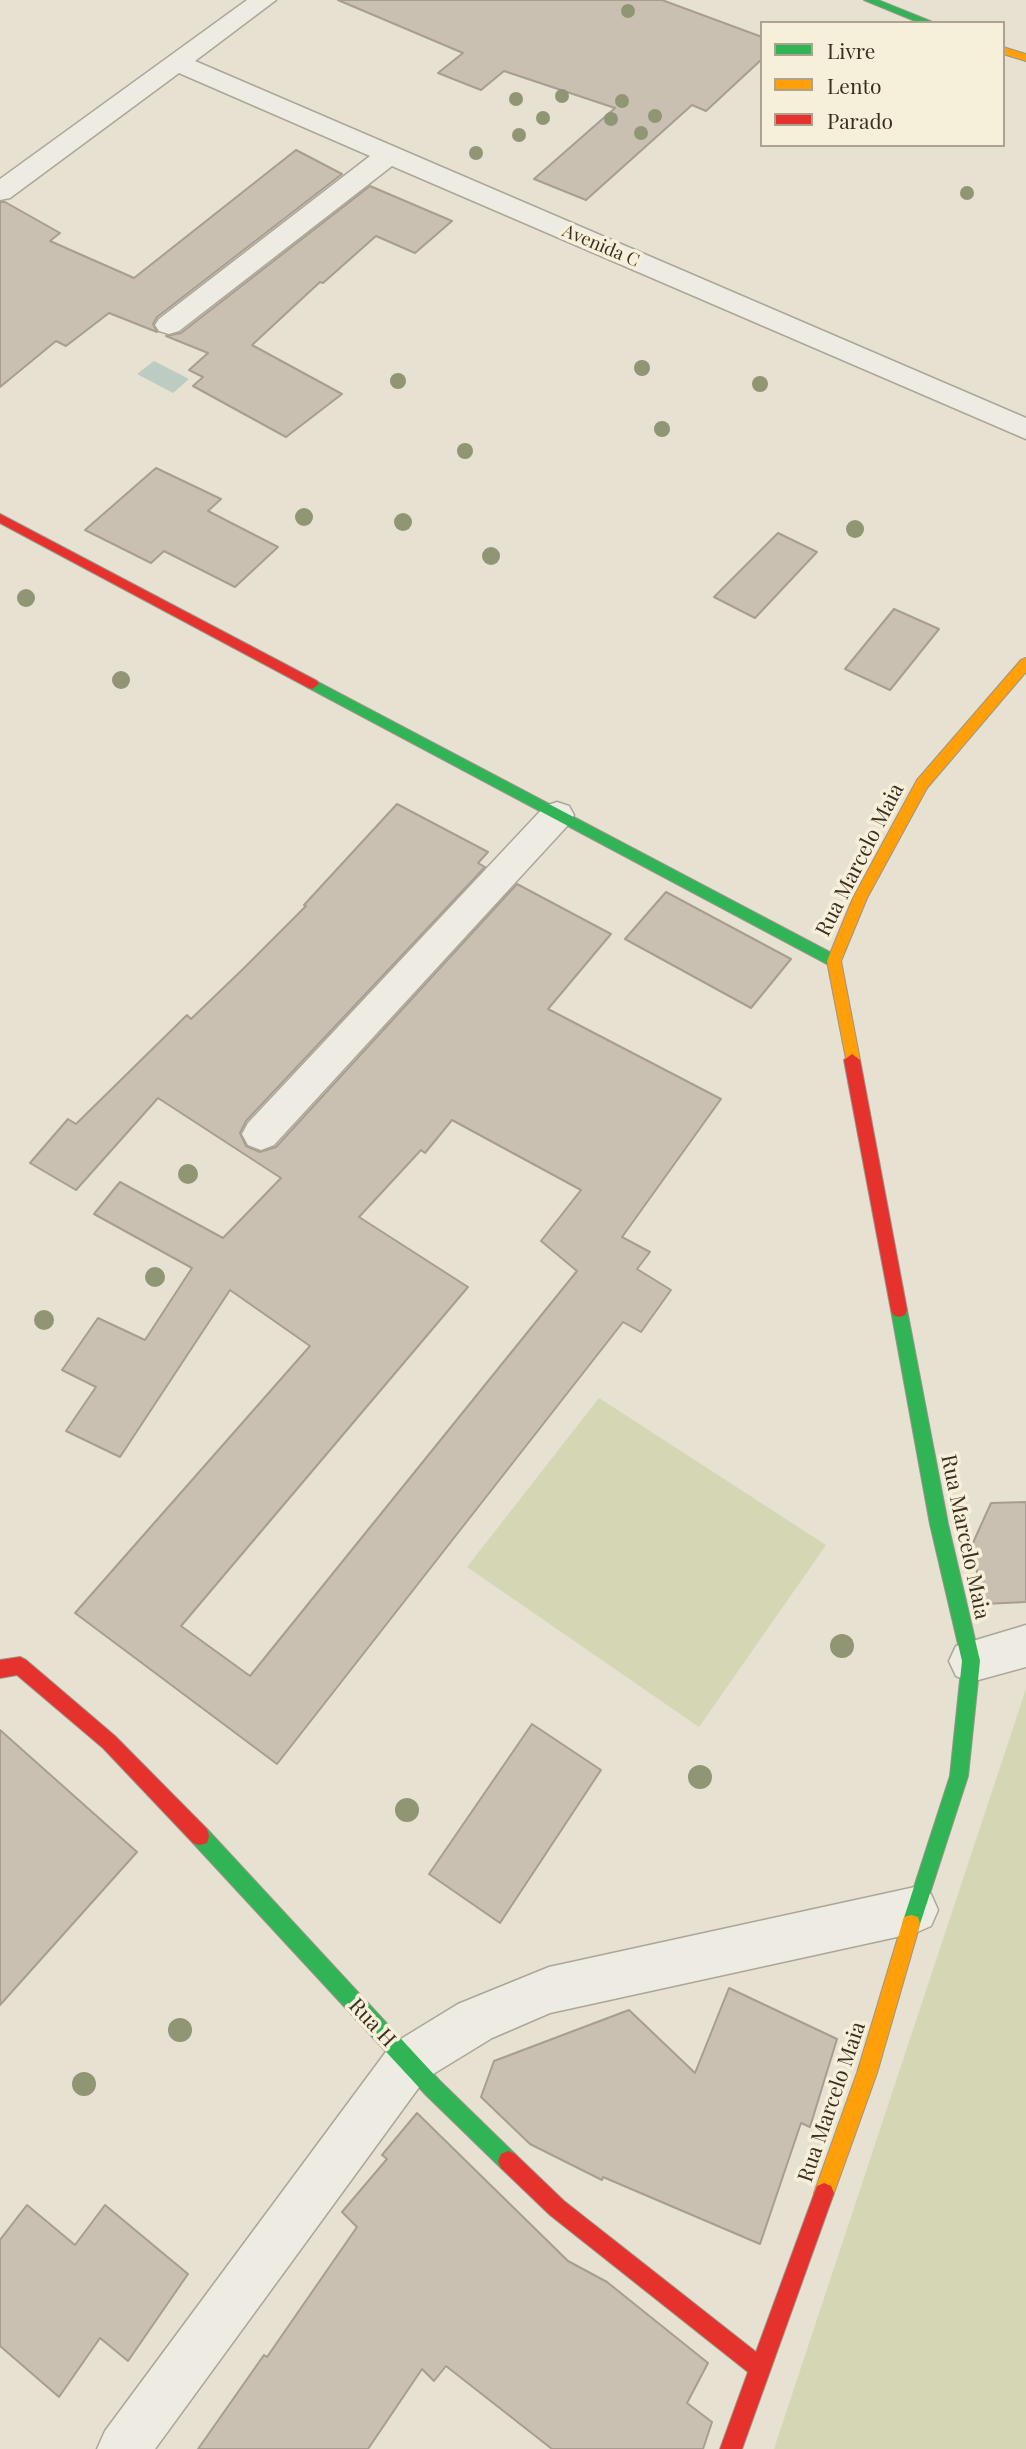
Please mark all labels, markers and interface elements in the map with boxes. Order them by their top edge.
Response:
legend [760,21,1005,147]
text: Livre [827,36,875,64]
text: Lento [827,71,881,99]
text: Parado [827,106,893,134]
street label: Avenida C [559,220,643,272]
street label: Rua Marcelo Maia [811,780,909,940]
street label: Rua Marcelo Maia [935,1452,995,1622]
street label: Rua H [343,1993,401,2053]
street label: Rua Marcelo Maia [793,2019,871,2185]

